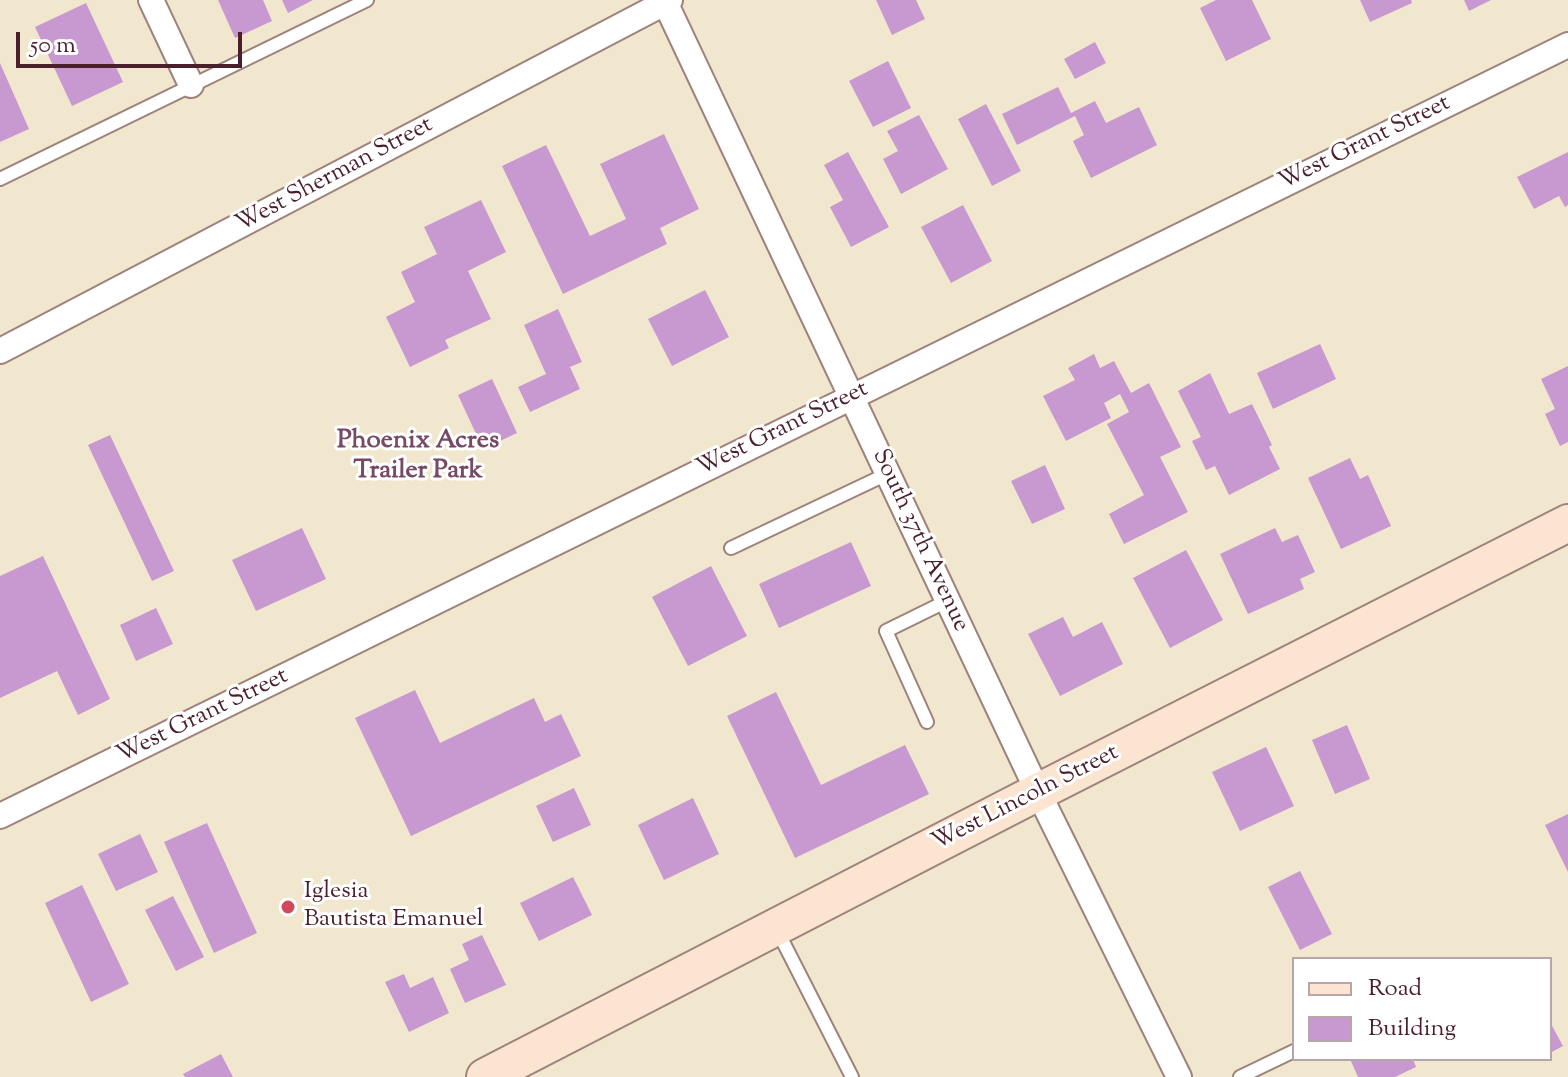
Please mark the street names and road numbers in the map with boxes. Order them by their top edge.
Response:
street label: West Grant Street [1275,90,1455,198]
street label: West Sherman Street [232,112,438,240]
street label: West Grant Street [693,376,873,484]
street label: South 37th Avenue [864,445,974,637]
street label: West Grant Street [113,663,293,771]
street label: West Lincoln Street [928,740,1124,858]

